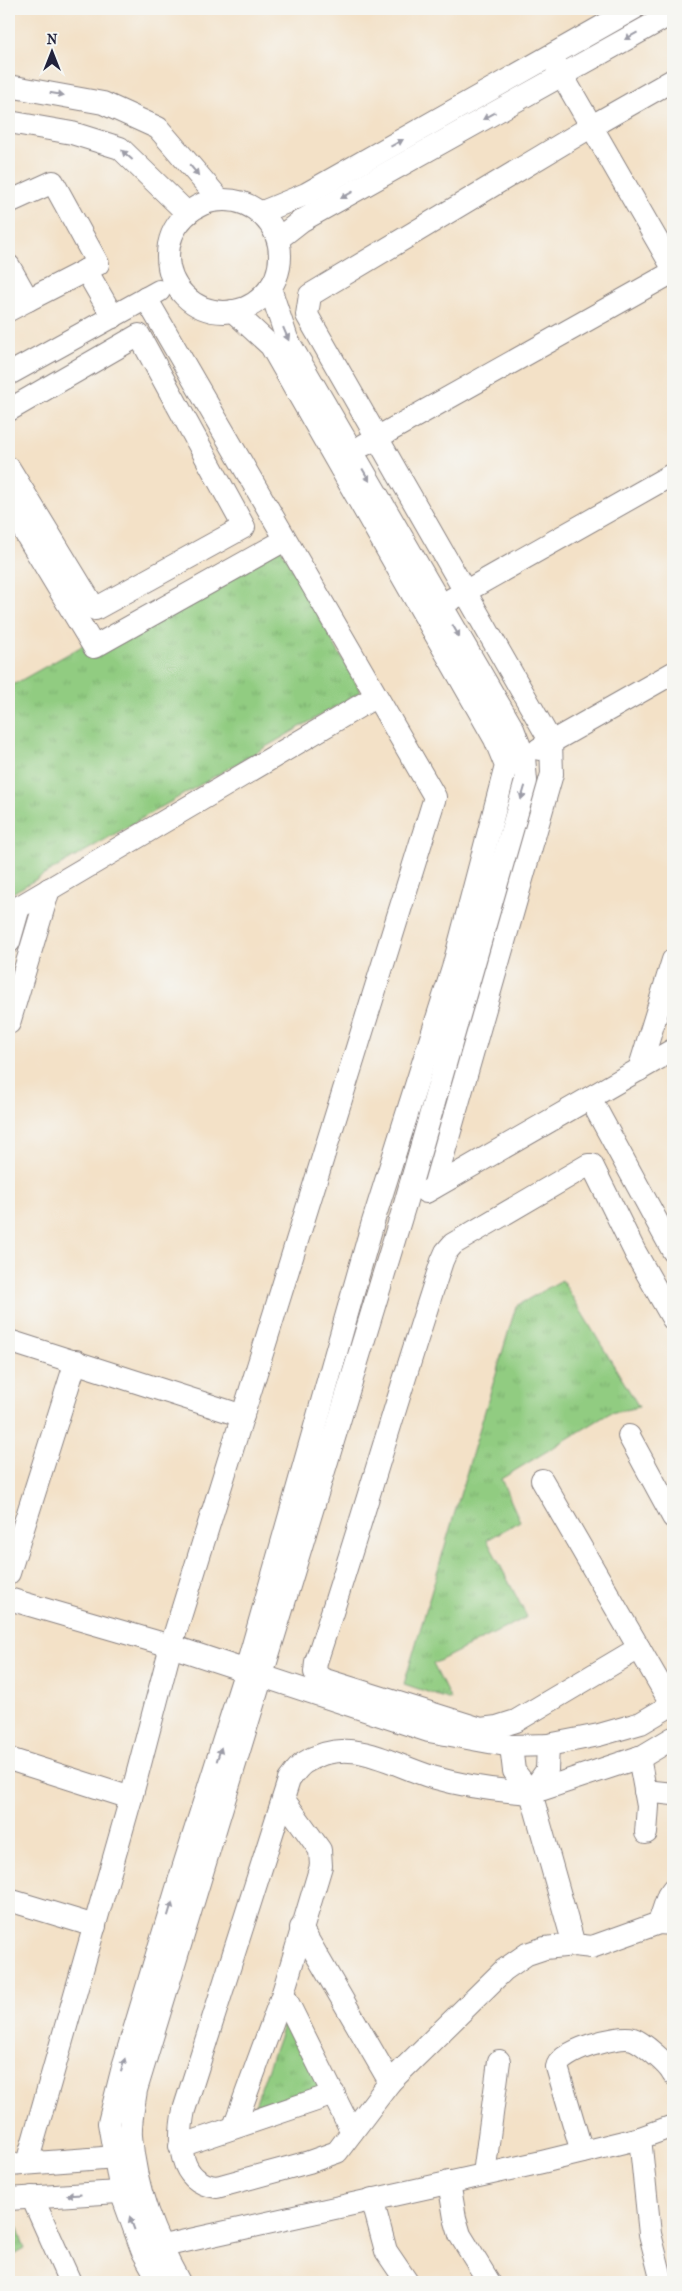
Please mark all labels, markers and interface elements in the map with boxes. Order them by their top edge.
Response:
north arrow [28,28,78,78]
text: N [47,31,58,48]
one-way arrow [624,32,637,41]
one-way arrow [49,91,65,99]
one-way arrow [482,111,495,120]
one-way arrow [390,138,404,147]
one-way arrow [121,149,133,161]
one-way arrow [188,163,199,176]
one-way arrow [340,191,354,199]
one-way arrow [282,327,290,341]
one-way arrow [362,468,370,483]
one-way arrow [452,624,460,638]
one-way arrow [518,786,526,801]
one-way arrow [216,1747,224,1762]
one-way arrow [167,1902,175,1917]
one-way arrow [120,2057,128,2072]
one-way arrow [65,2191,81,2199]
one-way arrow [128,2215,135,2230]

